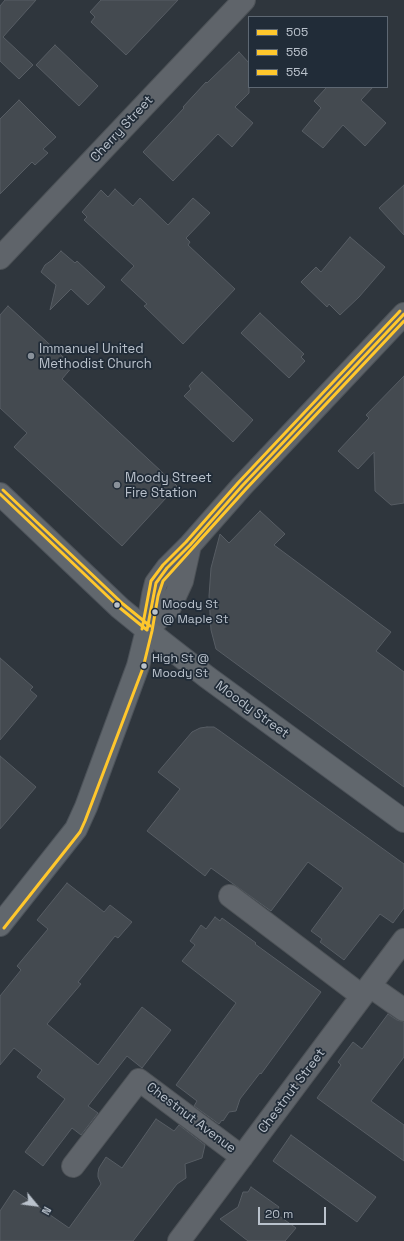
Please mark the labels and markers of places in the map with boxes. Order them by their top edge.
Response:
place label: Immanuel United Methodist Church [39,341,152,372]
marker: Immanuel United Methodist Church [26,351,36,361]
place label: Moody Street Fire Station [125,470,212,501]
marker: Moody Street Fire Station [112,480,122,490]
place label: Moody St @ Maple St [162,598,228,626]
unlabelled marker [112,600,122,610]
marker: Moody St @ Maple St [150,607,160,617]
place label: High St @ Moody St [152,652,209,680]
marker: High St @ Moody St [139,661,149,671]

